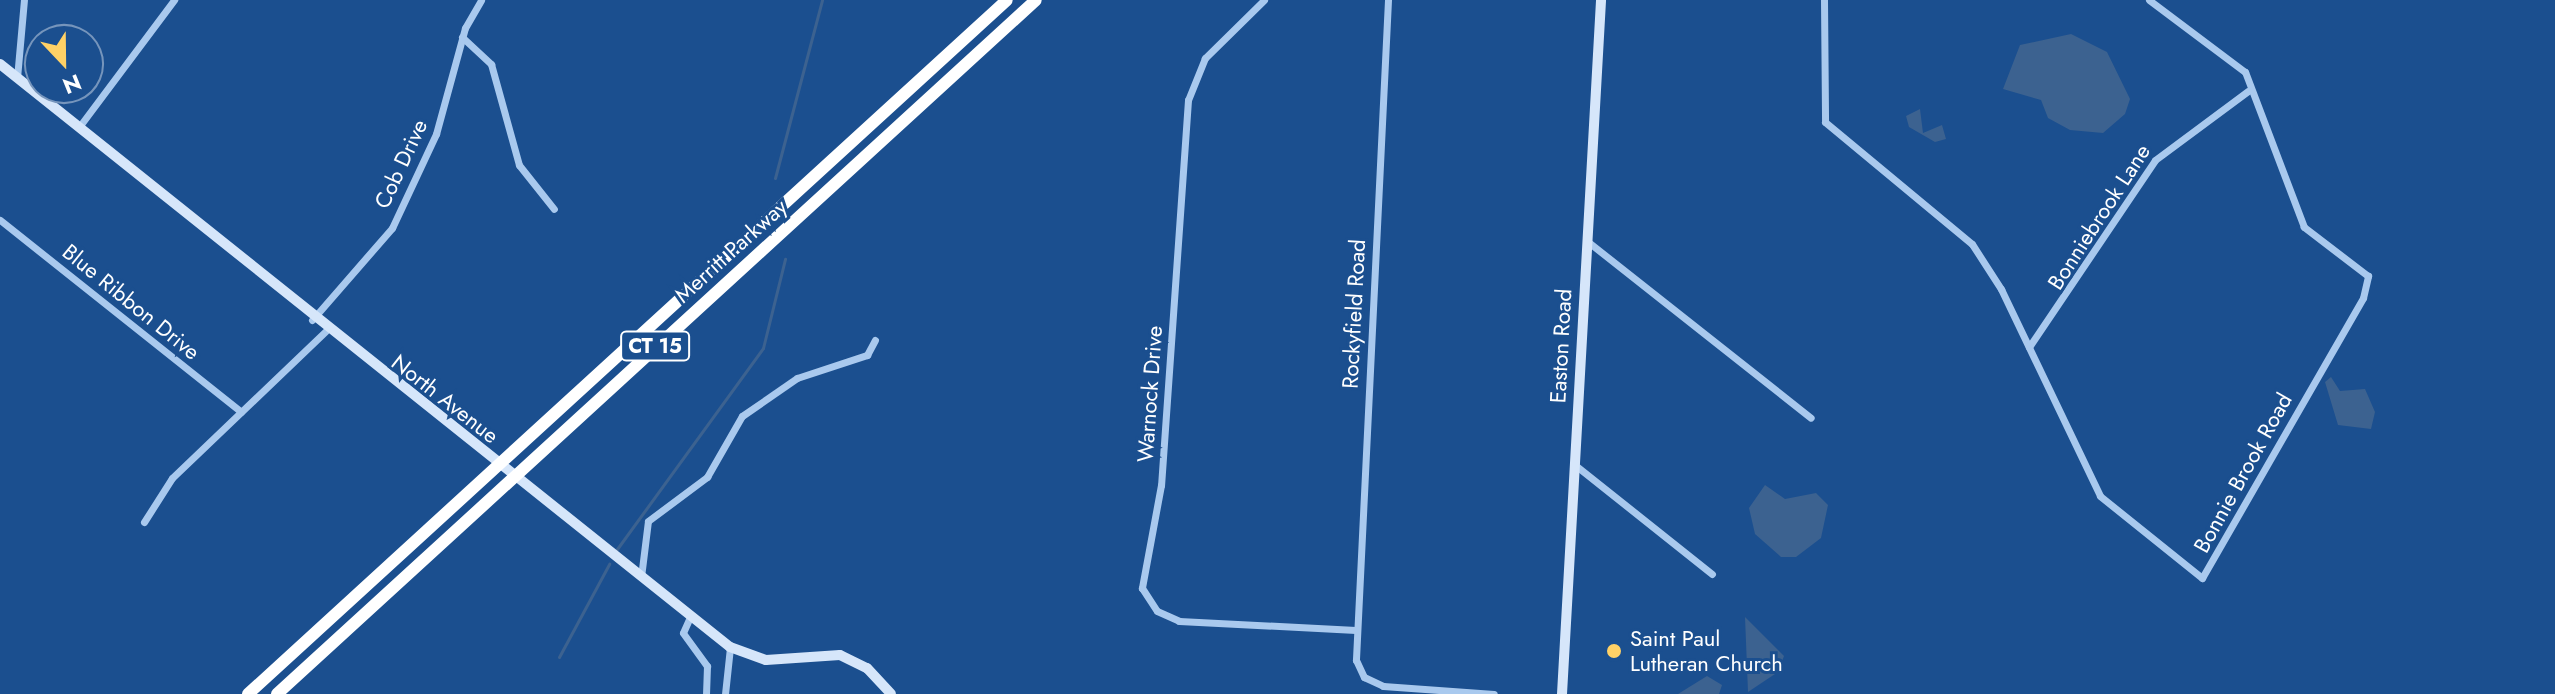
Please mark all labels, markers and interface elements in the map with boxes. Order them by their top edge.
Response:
north arrow [24,24,104,104]
text: N [58,66,86,103]
street label: Cob Drive [369,115,433,213]
street label: Bonniebrook Lane [2042,139,2156,295]
street label: Merritt Parkway [669,194,793,308]
street label: Blue Ribbon Drive [57,239,205,365]
street label: Rockyfield Road [1337,239,1371,389]
street label: Easton Road [1545,288,1577,404]
street label: Warnock Drive [1132,325,1168,463]
road number: CT 15 [619,330,691,362]
street label: North Avenue [386,349,504,449]
street label: Bonnie Brook Road [2188,389,2298,557]
place label: Saint Paul Lutheran Church [1630,625,1783,676]
marker: Saint Paul Lutheran Church [1605,642,1623,660]

